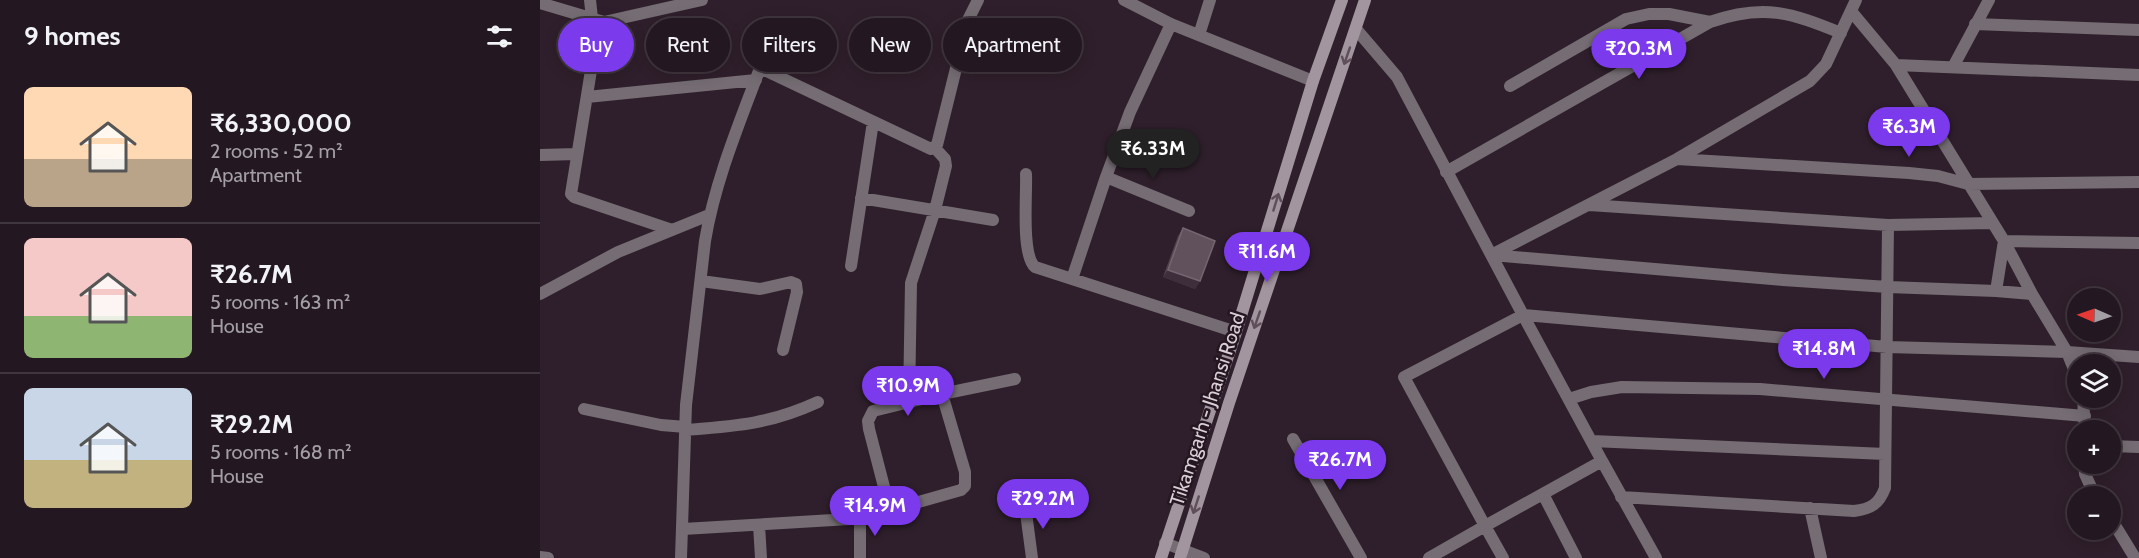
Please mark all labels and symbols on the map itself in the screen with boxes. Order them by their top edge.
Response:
pin: ₹20.3M [1590,29,1688,80]
one-way arrow [1340,46,1351,65]
pin: ₹6.3M [1867,107,1951,158]
pin: ₹6.33M [1104,129,1202,180]
one-way arrow [1271,193,1282,212]
pin: ₹11.6M [1218,232,1316,283]
north arrow [2067,288,2121,342]
street label: Tikamgarh - Jhansi Road [1164,309,1250,509]
one-way arrow [1250,310,1261,329]
pin: ₹14.8M [1775,329,1873,380]
pin: ₹10.9M [859,366,957,417]
pin: ₹26.7M [1291,440,1389,491]
pin: ₹29.2M [994,479,1092,530]
pin: ₹14.9M [826,486,924,537]
one-way arrow [1190,495,1201,514]

